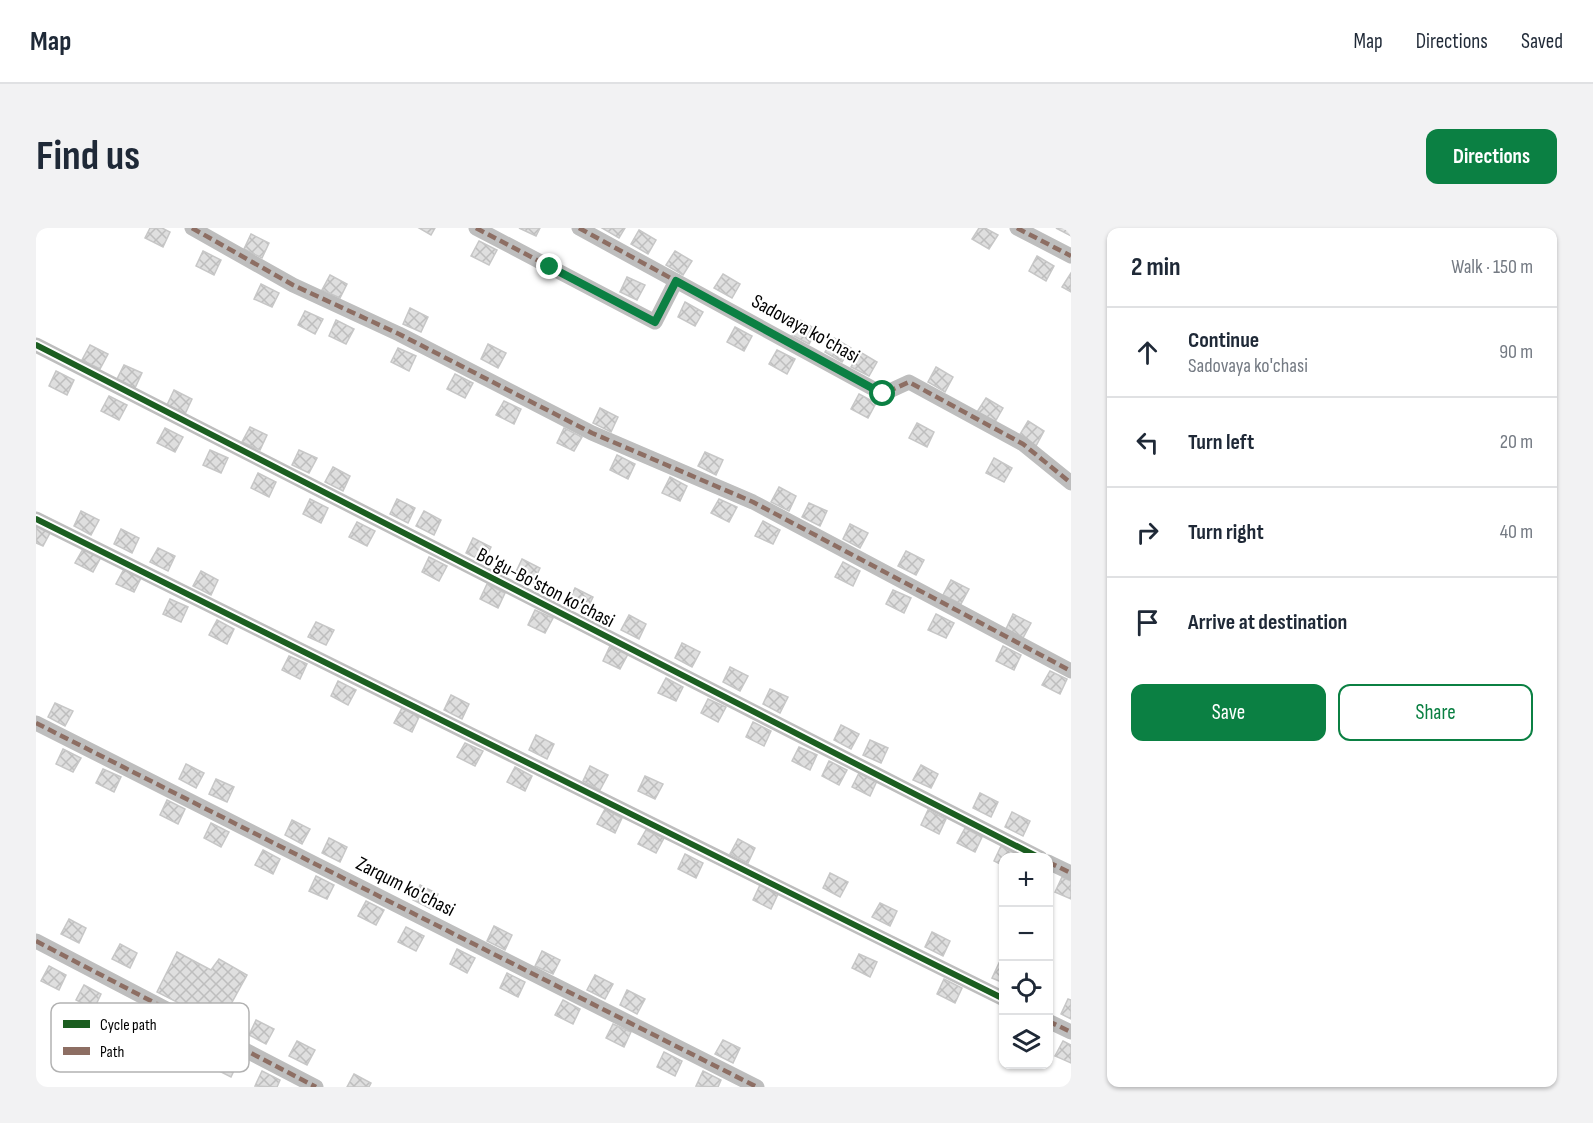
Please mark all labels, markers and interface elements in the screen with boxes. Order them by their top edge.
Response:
text: Map [30,25,71,58]
text: Map [1353,29,1383,54]
text: Directions [1416,29,1488,54]
text: Saved [1521,29,1563,54]
button: Directions [1426,129,1557,184]
text: Find us [36,131,140,182]
text: 2 min [1131,252,1181,283]
route end [536,253,562,279]
text: Walk · 150 m [1451,255,1533,279]
street label: Sadovaya ko'chasi [747,289,864,368]
text: Continue [1188,327,1259,354]
icon: ahead [1131,336,1164,369]
text: 90 m [1499,340,1533,364]
text: Sadovaya ko'chasi [1188,354,1308,378]
route start [869,380,895,406]
icon: left [1131,426,1164,459]
text: Turn left [1188,429,1254,456]
text: 20 m [1500,430,1533,454]
icon: right [1131,516,1164,549]
text: Turn right [1188,519,1264,546]
text: 40 m [1500,520,1533,544]
street label: Bo'gu-Bo'ston ko'chasi [473,543,618,633]
icon: arrive [1131,606,1164,639]
text: Arrive at destination [1188,609,1347,636]
button: Save [1131,684,1326,741]
button: Share [1338,684,1533,741]
street label: Zarqum ko'chasi [352,852,459,922]
map controls [999,853,1053,1069]
button: + [999,853,1053,907]
button: − [999,907,1053,961]
button: locate [999,961,1053,1015]
legend [51,1003,249,1072]
button: layers [999,1015,1053,1069]
text: Cycle path [100,1016,157,1035]
text: Path [100,1043,124,1062]

